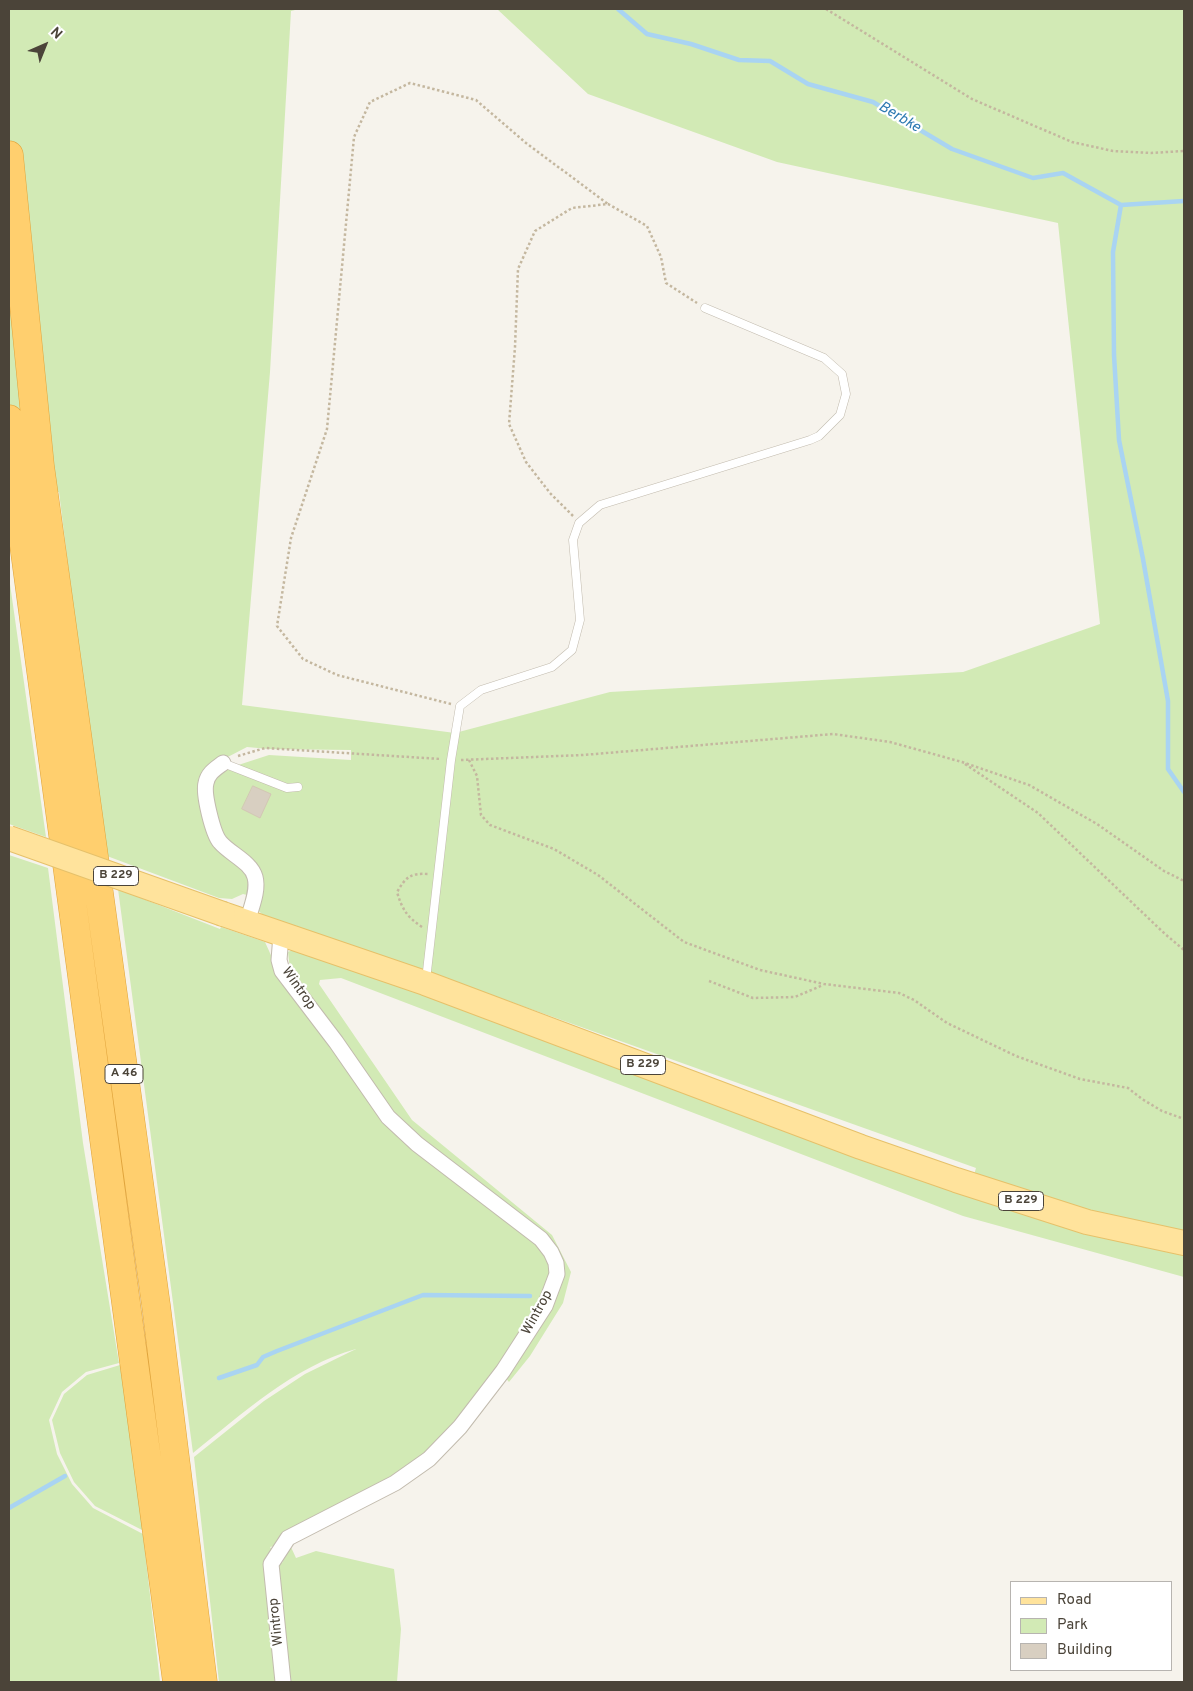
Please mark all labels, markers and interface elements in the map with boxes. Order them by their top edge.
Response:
north arrow [20,20,70,70]
text: N [46,24,65,43]
water label: Berbke [875,98,923,138]
road number: B 229 [94,866,138,886]
street label: Wintrop [277,964,319,1014]
road number: B 229 [620,1056,666,1074]
road number: A 46 [105,1064,143,1084]
road number: B 229 [998,1192,1044,1210]
street label: Wintrop [519,1288,557,1338]
legend [1010,1581,1173,1671]
text: Road [1057,1591,1092,1610]
street label: Wintrop [266,1597,288,1647]
text: Park [1057,1616,1088,1635]
text: Building [1057,1641,1112,1660]

